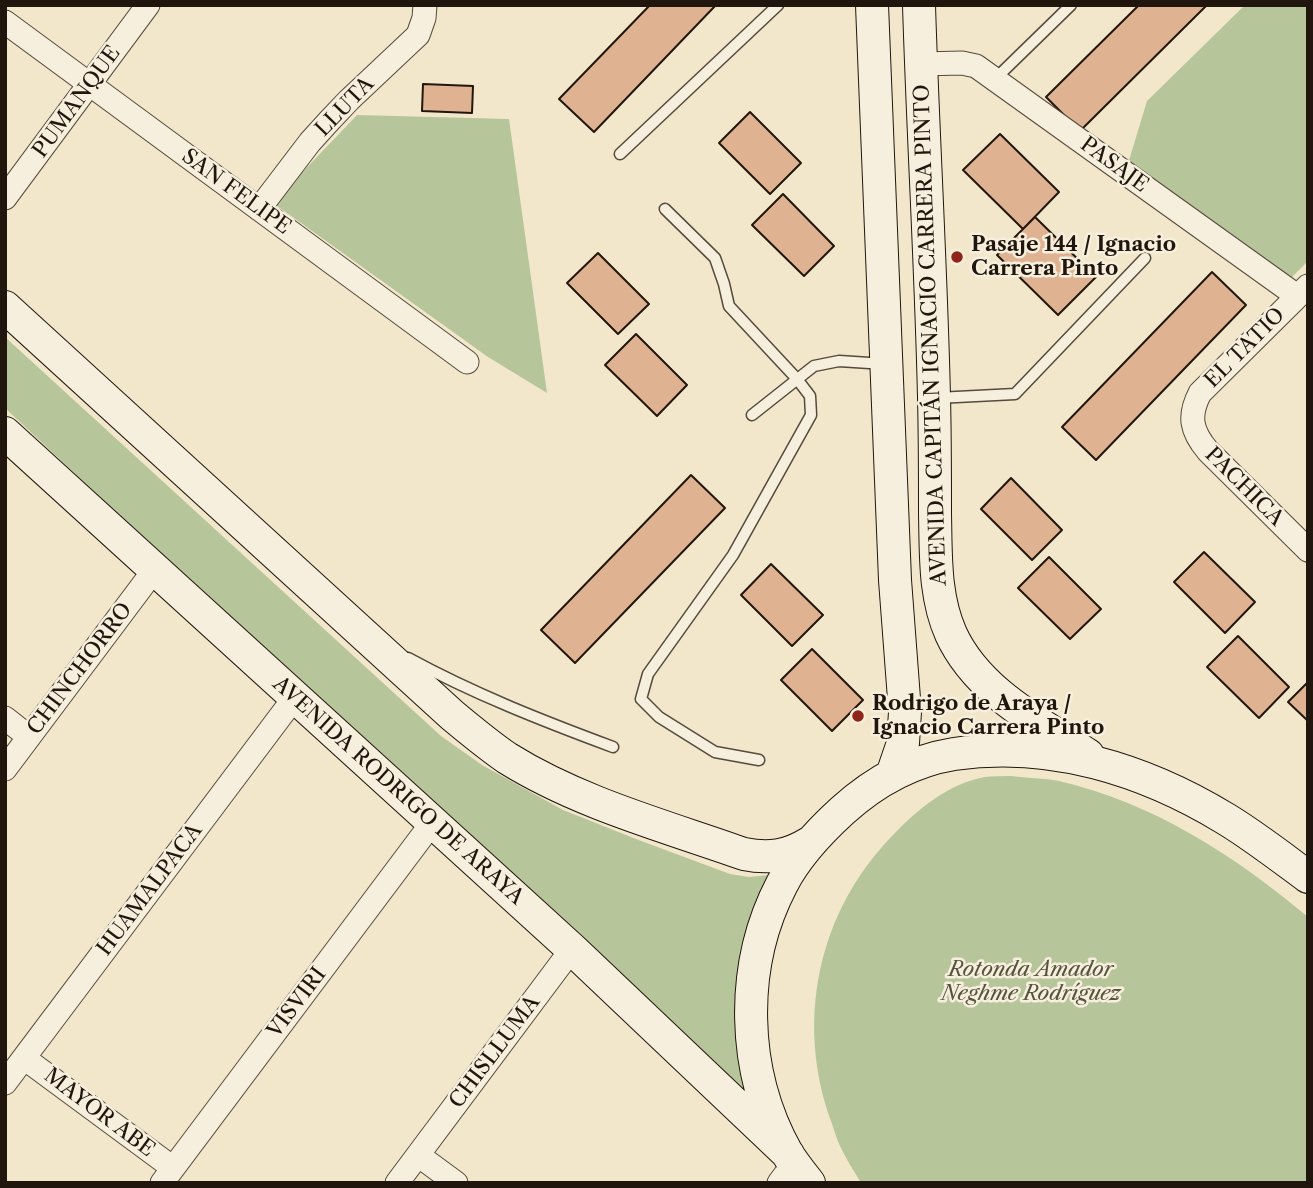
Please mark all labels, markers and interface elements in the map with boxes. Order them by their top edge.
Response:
street label: PUMANQUE [28,41,126,163]
street label: LLUTA [310,72,380,142]
street label: AVENIDA CAPITÁN IGNACIO CARRERA PINTO [910,84,952,586]
street label: PASAJE [1075,132,1153,198]
street label: SAN FELIPE [177,144,295,240]
place label: Pasaje 144 / Ignacio Carrera Pinto [971,232,1176,282]
marker: Pasaje 144 / Ignacio Carrera Pinto [949,249,965,265]
street label: EL TATIO [1200,303,1290,393]
street label: PACHICA [1199,442,1289,532]
street label: CHINCHORRO [22,598,138,740]
street label: AVENIDA RODRIGO DE ARAYA [267,672,529,910]
place label: Rodrigo de Araya / Ignacio Carrera Pinto [872,691,1104,741]
marker: Rodrigo de Araya / Ignacio Carrera Pinto [850,708,866,724]
street label: HUAMALPACA [92,819,208,961]
park label: Rotonda Amador Neghme Rodríguez [941,957,1121,1007]
street label: VISVIRI [262,963,332,1043]
street label: CHISLLUMA [444,991,546,1113]
street label: MAYOR ABE [39,1063,159,1163]

